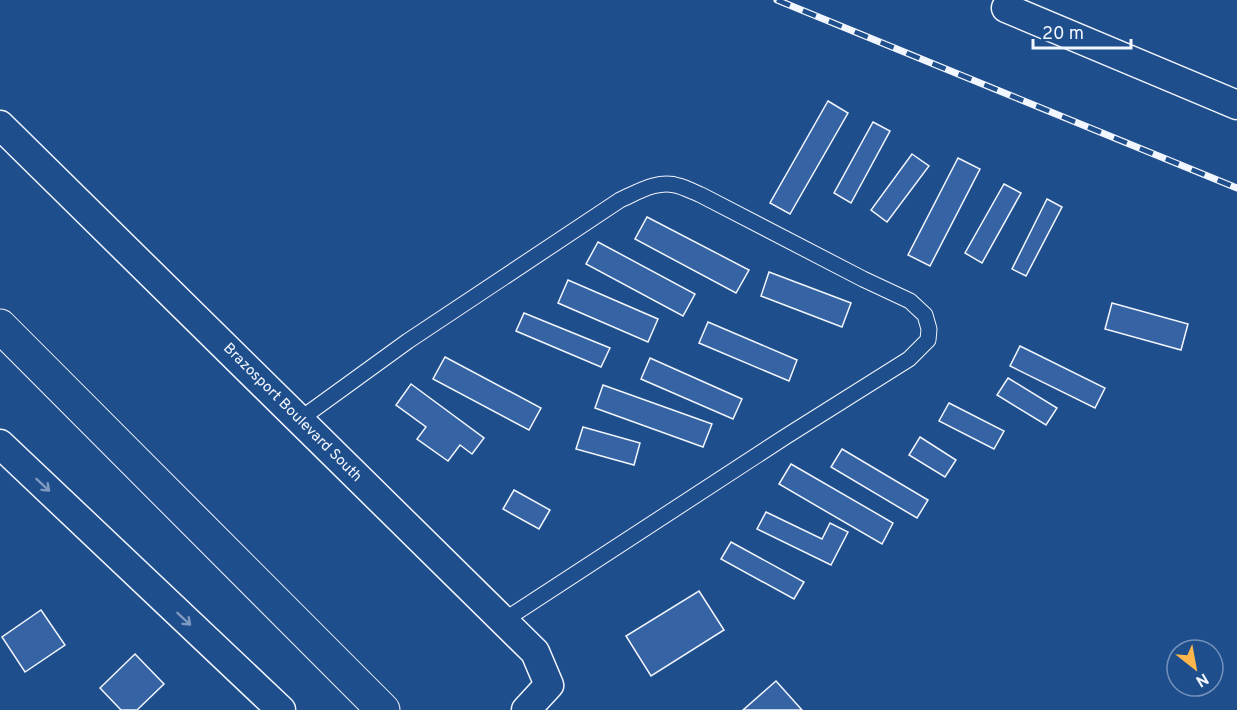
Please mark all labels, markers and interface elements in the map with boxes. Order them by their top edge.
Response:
scale bar [1033,12,1130,50]
text: 20 m [1042,23,1084,46]
street label: Brazosport Boulevard South [218,339,366,487]
one-way arrow [35,477,50,492]
one-way arrow [177,611,192,626]
north arrow [1165,638,1225,698]
text: N [1192,668,1212,691]

